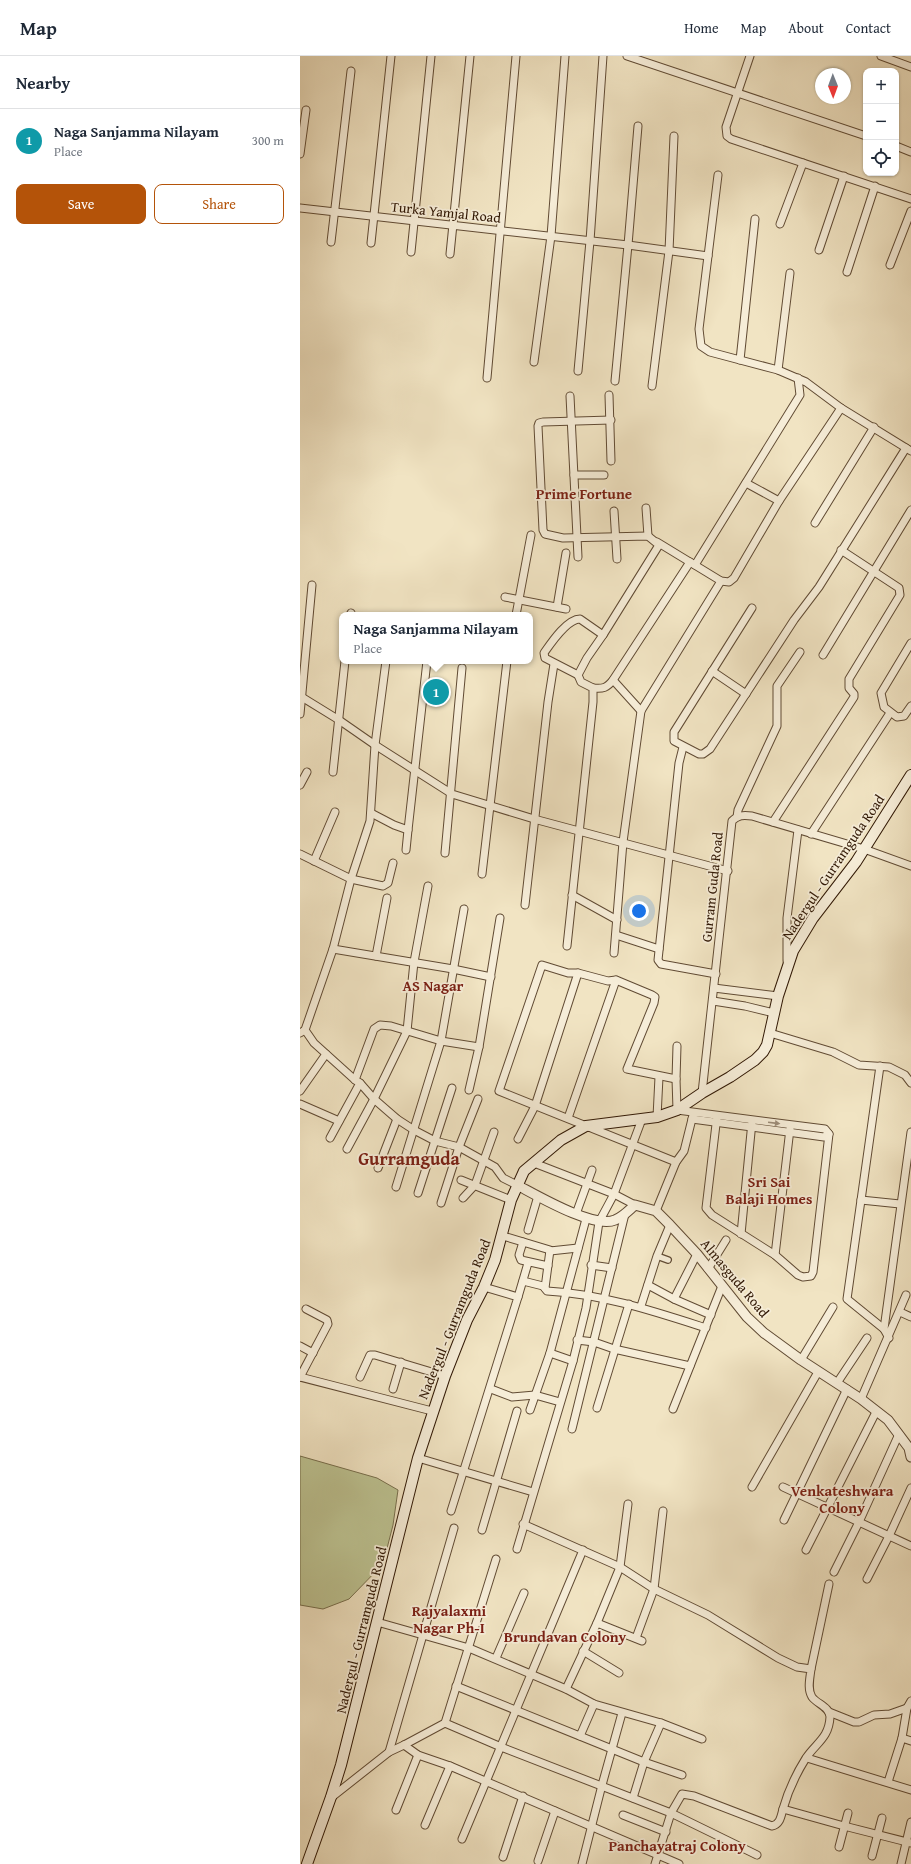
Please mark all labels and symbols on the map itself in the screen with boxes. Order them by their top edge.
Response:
north arrow [815,68,851,104]
street label: Turka Yamjal Road [390,196,502,228]
district label: Prime Fortune [536,483,632,504]
pin: 1 [423,677,449,707]
street label: Nadergul - Gurramguda Road [777,790,889,944]
street label: Gurram Guda Road [696,830,728,943]
your location [629,901,649,921]
district label: AS Nagar [403,975,464,996]
one-way arrow [768,1120,780,1126]
district label: Gurramguda [358,1145,461,1172]
district label: Sri Sai Balaji Homes [726,1171,812,1209]
street label: Almasguda Road [696,1234,774,1322]
street label: Nadergul - Gurramguda Road [413,1235,496,1402]
district label: Venkateshwara Colony [791,1480,894,1518]
street label: Nadergul - Gurramguda Road [331,1544,392,1716]
district label: Rajyalaxmi Nagar Ph-I [412,1600,487,1638]
district label: Brundavan Colony [504,1626,627,1647]
district label: Panchayatraj Colony [608,1835,746,1856]

